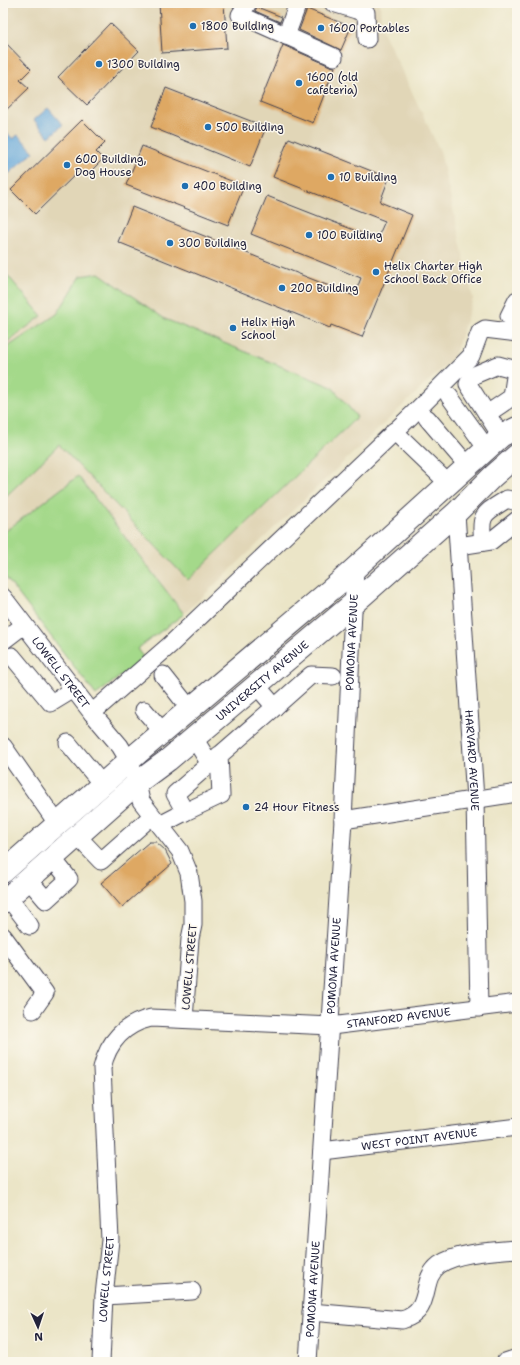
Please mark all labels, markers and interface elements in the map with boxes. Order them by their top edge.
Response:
place label: 1800 Building [201,19,274,34]
marker: 1800 Building [188,21,198,31]
place label: 1600 Portables [329,21,410,36]
marker: 1600 Portables [316,23,326,33]
place label: 1300 Building [107,57,180,72]
marker: 1300 Building [94,59,104,69]
place label: 1600 (old cafeteria) [307,70,358,98]
marker: 1600 (old cafeteria) [294,78,304,88]
place label: 500 Building [216,120,284,135]
marker: 500 Building [203,122,213,132]
place label: 600 Building, Dog House [75,152,146,180]
marker: 600 Building, Dog House [62,160,72,170]
place label: 10 Building [339,170,397,185]
marker: 10 Building [326,172,336,182]
place label: 400 Building [193,179,262,194]
marker: 400 Building [180,181,190,191]
place label: 100 Building [317,228,383,243]
marker: 100 Building [304,230,314,240]
place label: 300 Building [178,236,247,251]
marker: 300 Building [165,238,175,248]
place label: Helix Charter High School Back Office [384,259,483,287]
marker: Helix Charter High School Back Office [371,267,381,277]
place label: 200 Building [290,281,359,296]
marker: 200 Building [277,283,287,293]
place label: Helix High School [241,315,296,343]
marker: Helix High School [228,323,238,333]
street label: POMONA AVENUE [342,593,362,691]
street label: LOWELL STREET [28,634,93,712]
street label: UNIVERSITY AVENUE [213,637,312,724]
street label: HARVARD AVENUE [461,709,482,811]
place label: 24 Hour Fitness [254,800,339,815]
marker: 24 Hour Fitness [241,802,251,812]
street label: POMONA AVENUE [323,917,345,1015]
street label: LOWELL STREET [178,923,201,1011]
street label: STANFORD AVENUE [346,1004,452,1032]
street label: WEST POINT AVENUE [360,1125,478,1154]
street label: LOWELL STREET [96,1236,118,1323]
street label: POMONA AVENUE [303,1240,324,1338]
north arrow [18,1307,58,1347]
text: N [33,1329,43,1344]

